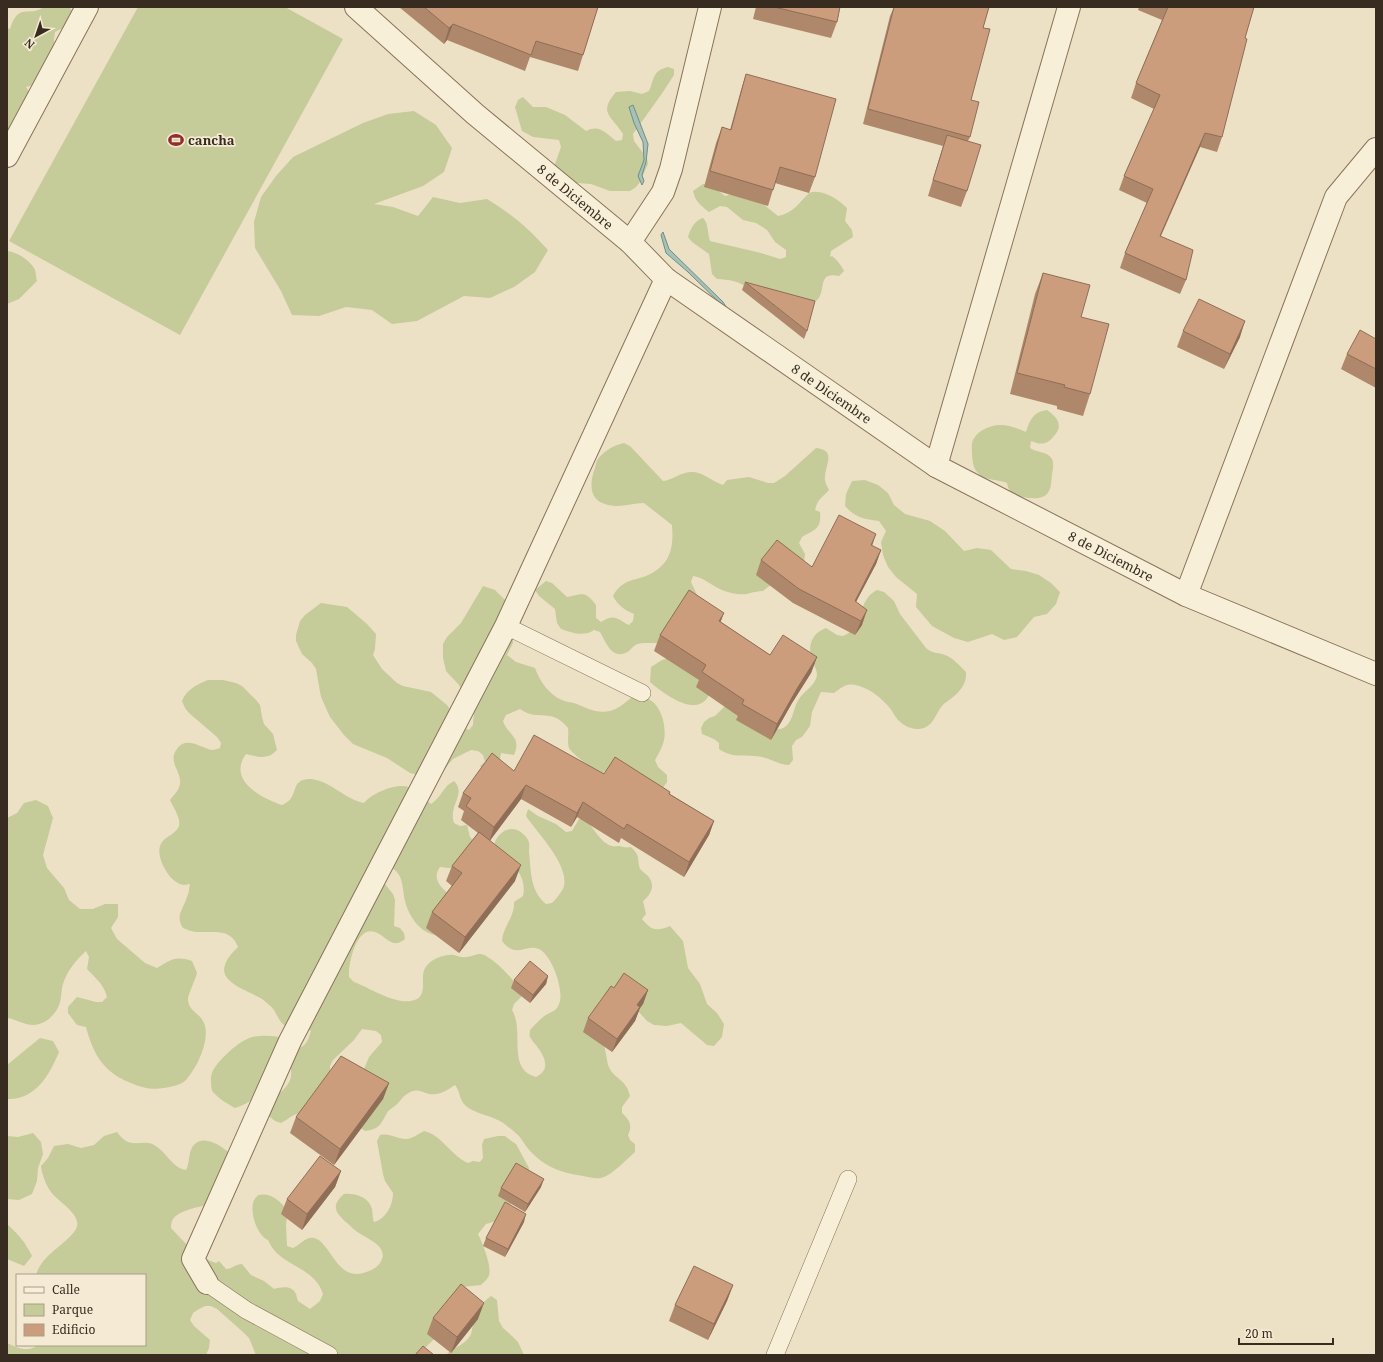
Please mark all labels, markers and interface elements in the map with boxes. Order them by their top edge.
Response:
north arrow [16,16,56,56]
text: N [21,35,37,53]
sports icon: cancha [167,131,185,149]
place label: cancha [188,131,235,149]
street label: 8 de Diciembre [533,160,617,234]
street label: 8 de Diciembre [788,360,875,428]
street label: 8 de Diciembre [1065,527,1157,586]
legend [16,1274,146,1346]
text: Calle [52,1281,80,1298]
text: Parque [52,1301,93,1318]
scale bar [1239,1320,1333,1346]
text: Edificio [52,1321,95,1338]
text: 20 m [1245,1325,1273,1342]

